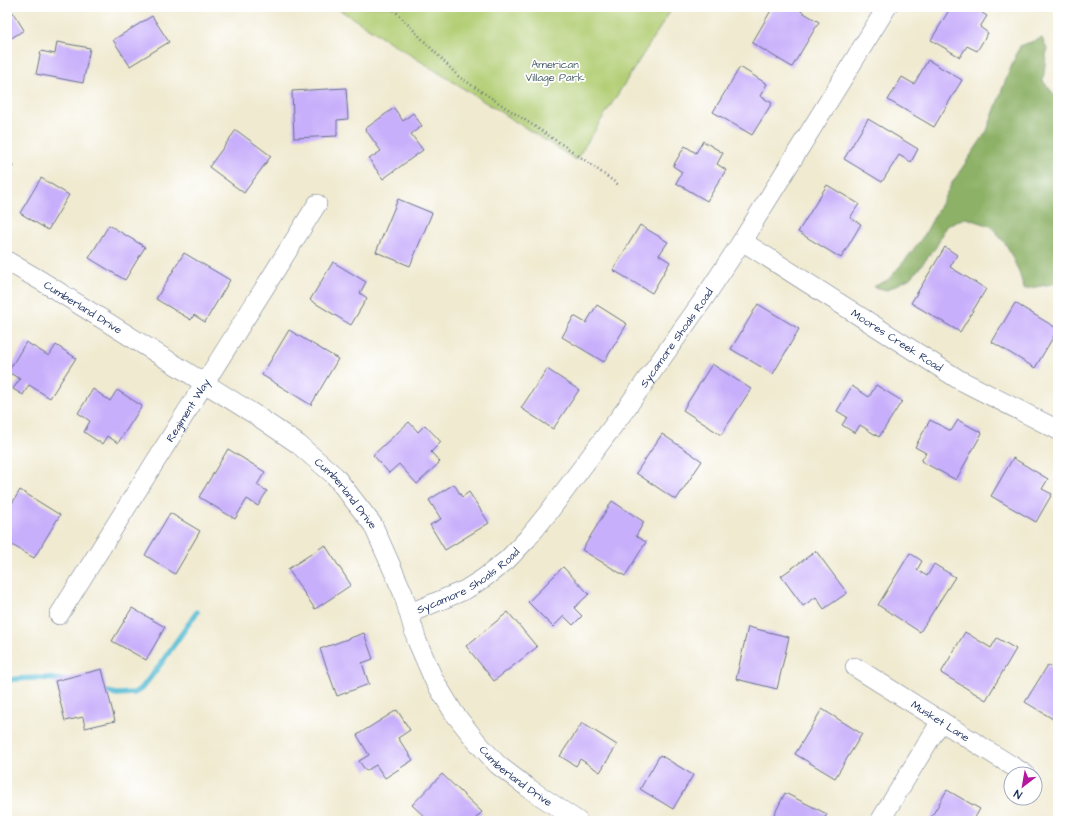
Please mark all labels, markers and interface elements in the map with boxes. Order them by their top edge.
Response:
park label: American Village Park [525,57,585,86]
street label: Cumberland Drive [41,277,125,337]
street label: Sycamore Shoals Road [636,285,717,390]
street label: Moores Creek Road [848,305,946,375]
street label: Regiment Way [162,376,214,445]
street label: Cumberland Drive [312,454,381,531]
street label: Sycamore Shoals Road [414,544,523,617]
street label: Musket Lane [908,697,973,745]
street label: Cumberland Drive [476,742,555,809]
north arrow [1003,766,1043,806]
text: N [1011,786,1025,802]

